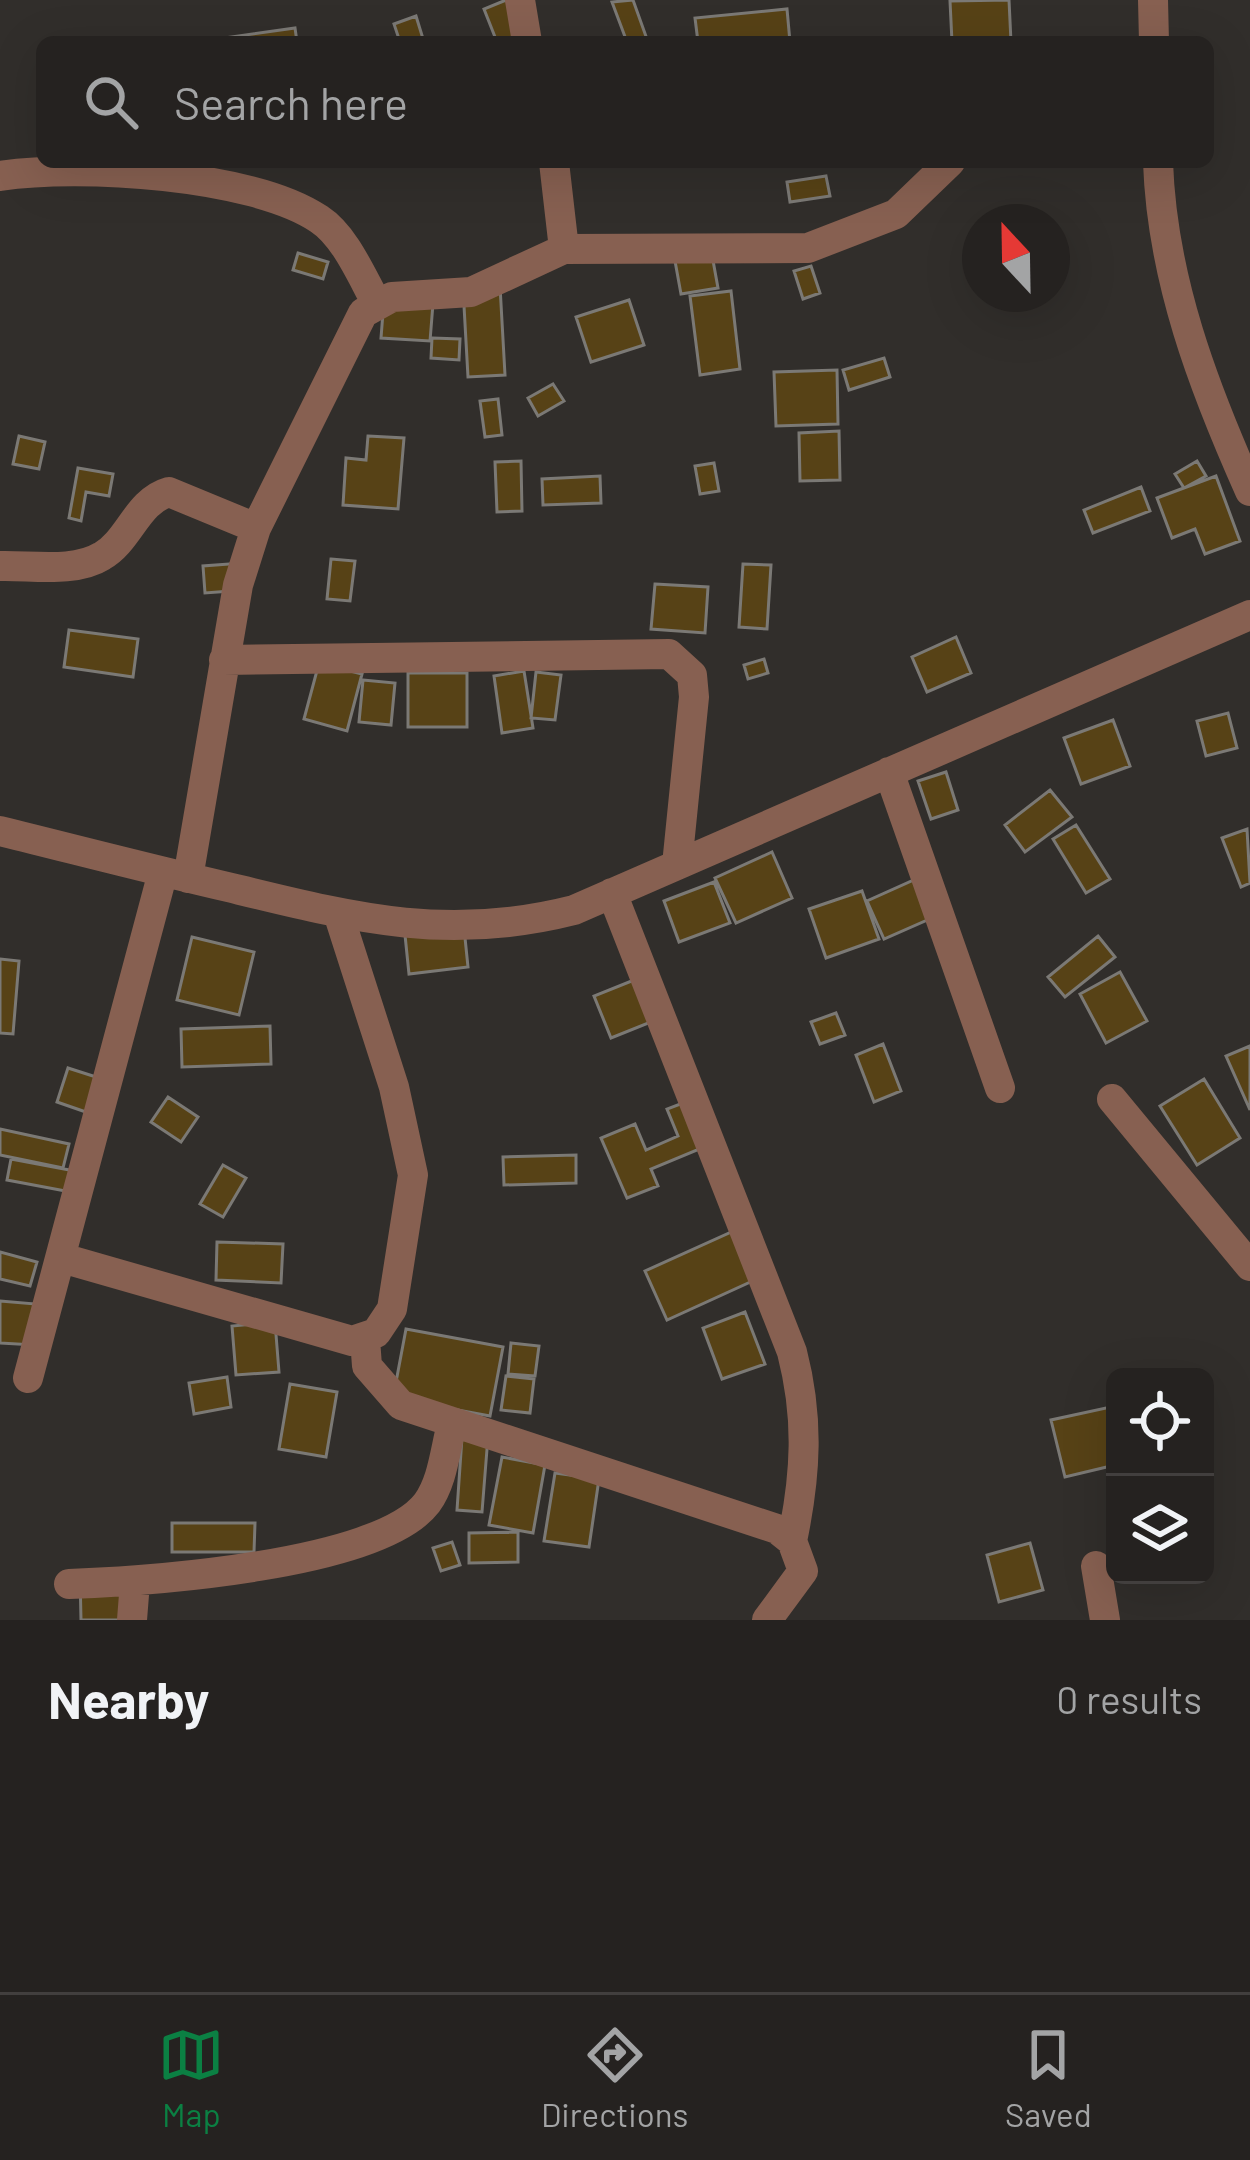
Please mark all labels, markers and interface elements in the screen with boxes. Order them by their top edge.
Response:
search box [36,36,1214,168]
icon: search [78,69,144,135]
text: Search here [174,75,408,129]
north arrow [962,204,1070,312]
map controls [1106,1368,1214,1584]
button: locate [1106,1368,1214,1476]
button: layers [1106,1476,1214,1584]
text: Nearby [48,1668,209,1729]
text: 0 results [1056,1675,1202,1722]
tab: Map [158,2022,224,2134]
tab: Directions [541,2022,688,2134]
tab: Saved [1005,2022,1092,2134]

